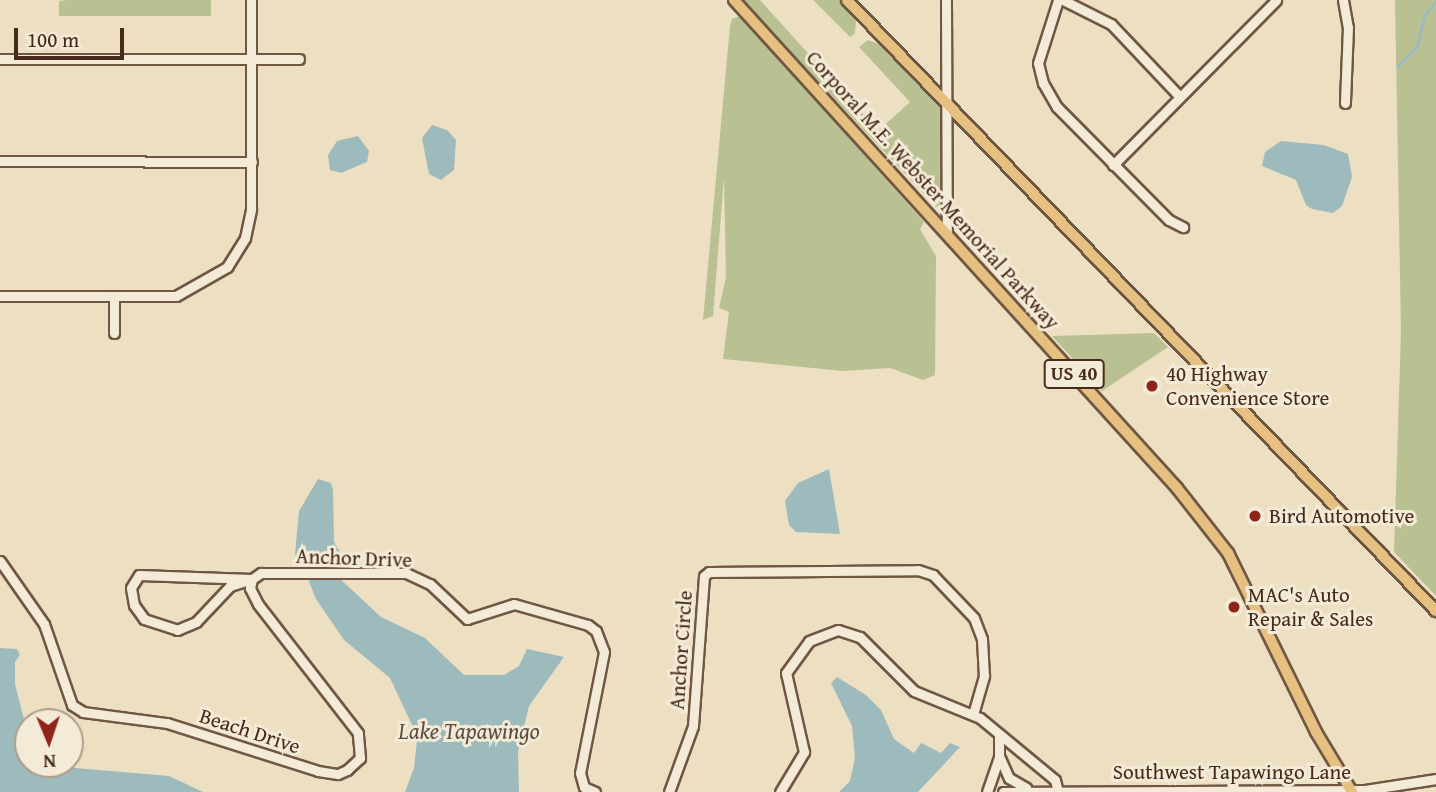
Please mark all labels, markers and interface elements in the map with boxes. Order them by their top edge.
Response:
scale bar [18,14,128,58]
text: 100 m [27,24,79,55]
street label: Corporal M.E. Webster Memorial Parkway [801,45,1065,335]
road number: US 40 [1042,358,1106,390]
place label: 40 Highway Convenience Store [1166,361,1329,411]
marker: 40 Highway Convenience Store [1144,378,1160,394]
place label: Bird Automotive [1269,503,1414,529]
marker: Bird Automotive [1247,508,1263,524]
street label: Anchor Drive [295,543,413,573]
place label: MAC's Auto Repair & Sales [1248,582,1373,632]
street label: Anchor Circle [664,589,698,711]
marker: MAC's Auto Repair & Sales [1226,599,1242,615]
street label: Beach Drive [197,703,303,759]
north arrow [14,708,84,778]
water label: Lake Tapawingo [398,717,540,745]
text: N [43,748,57,776]
street label: Southwest Tapawingo Lane [1113,759,1351,785]

